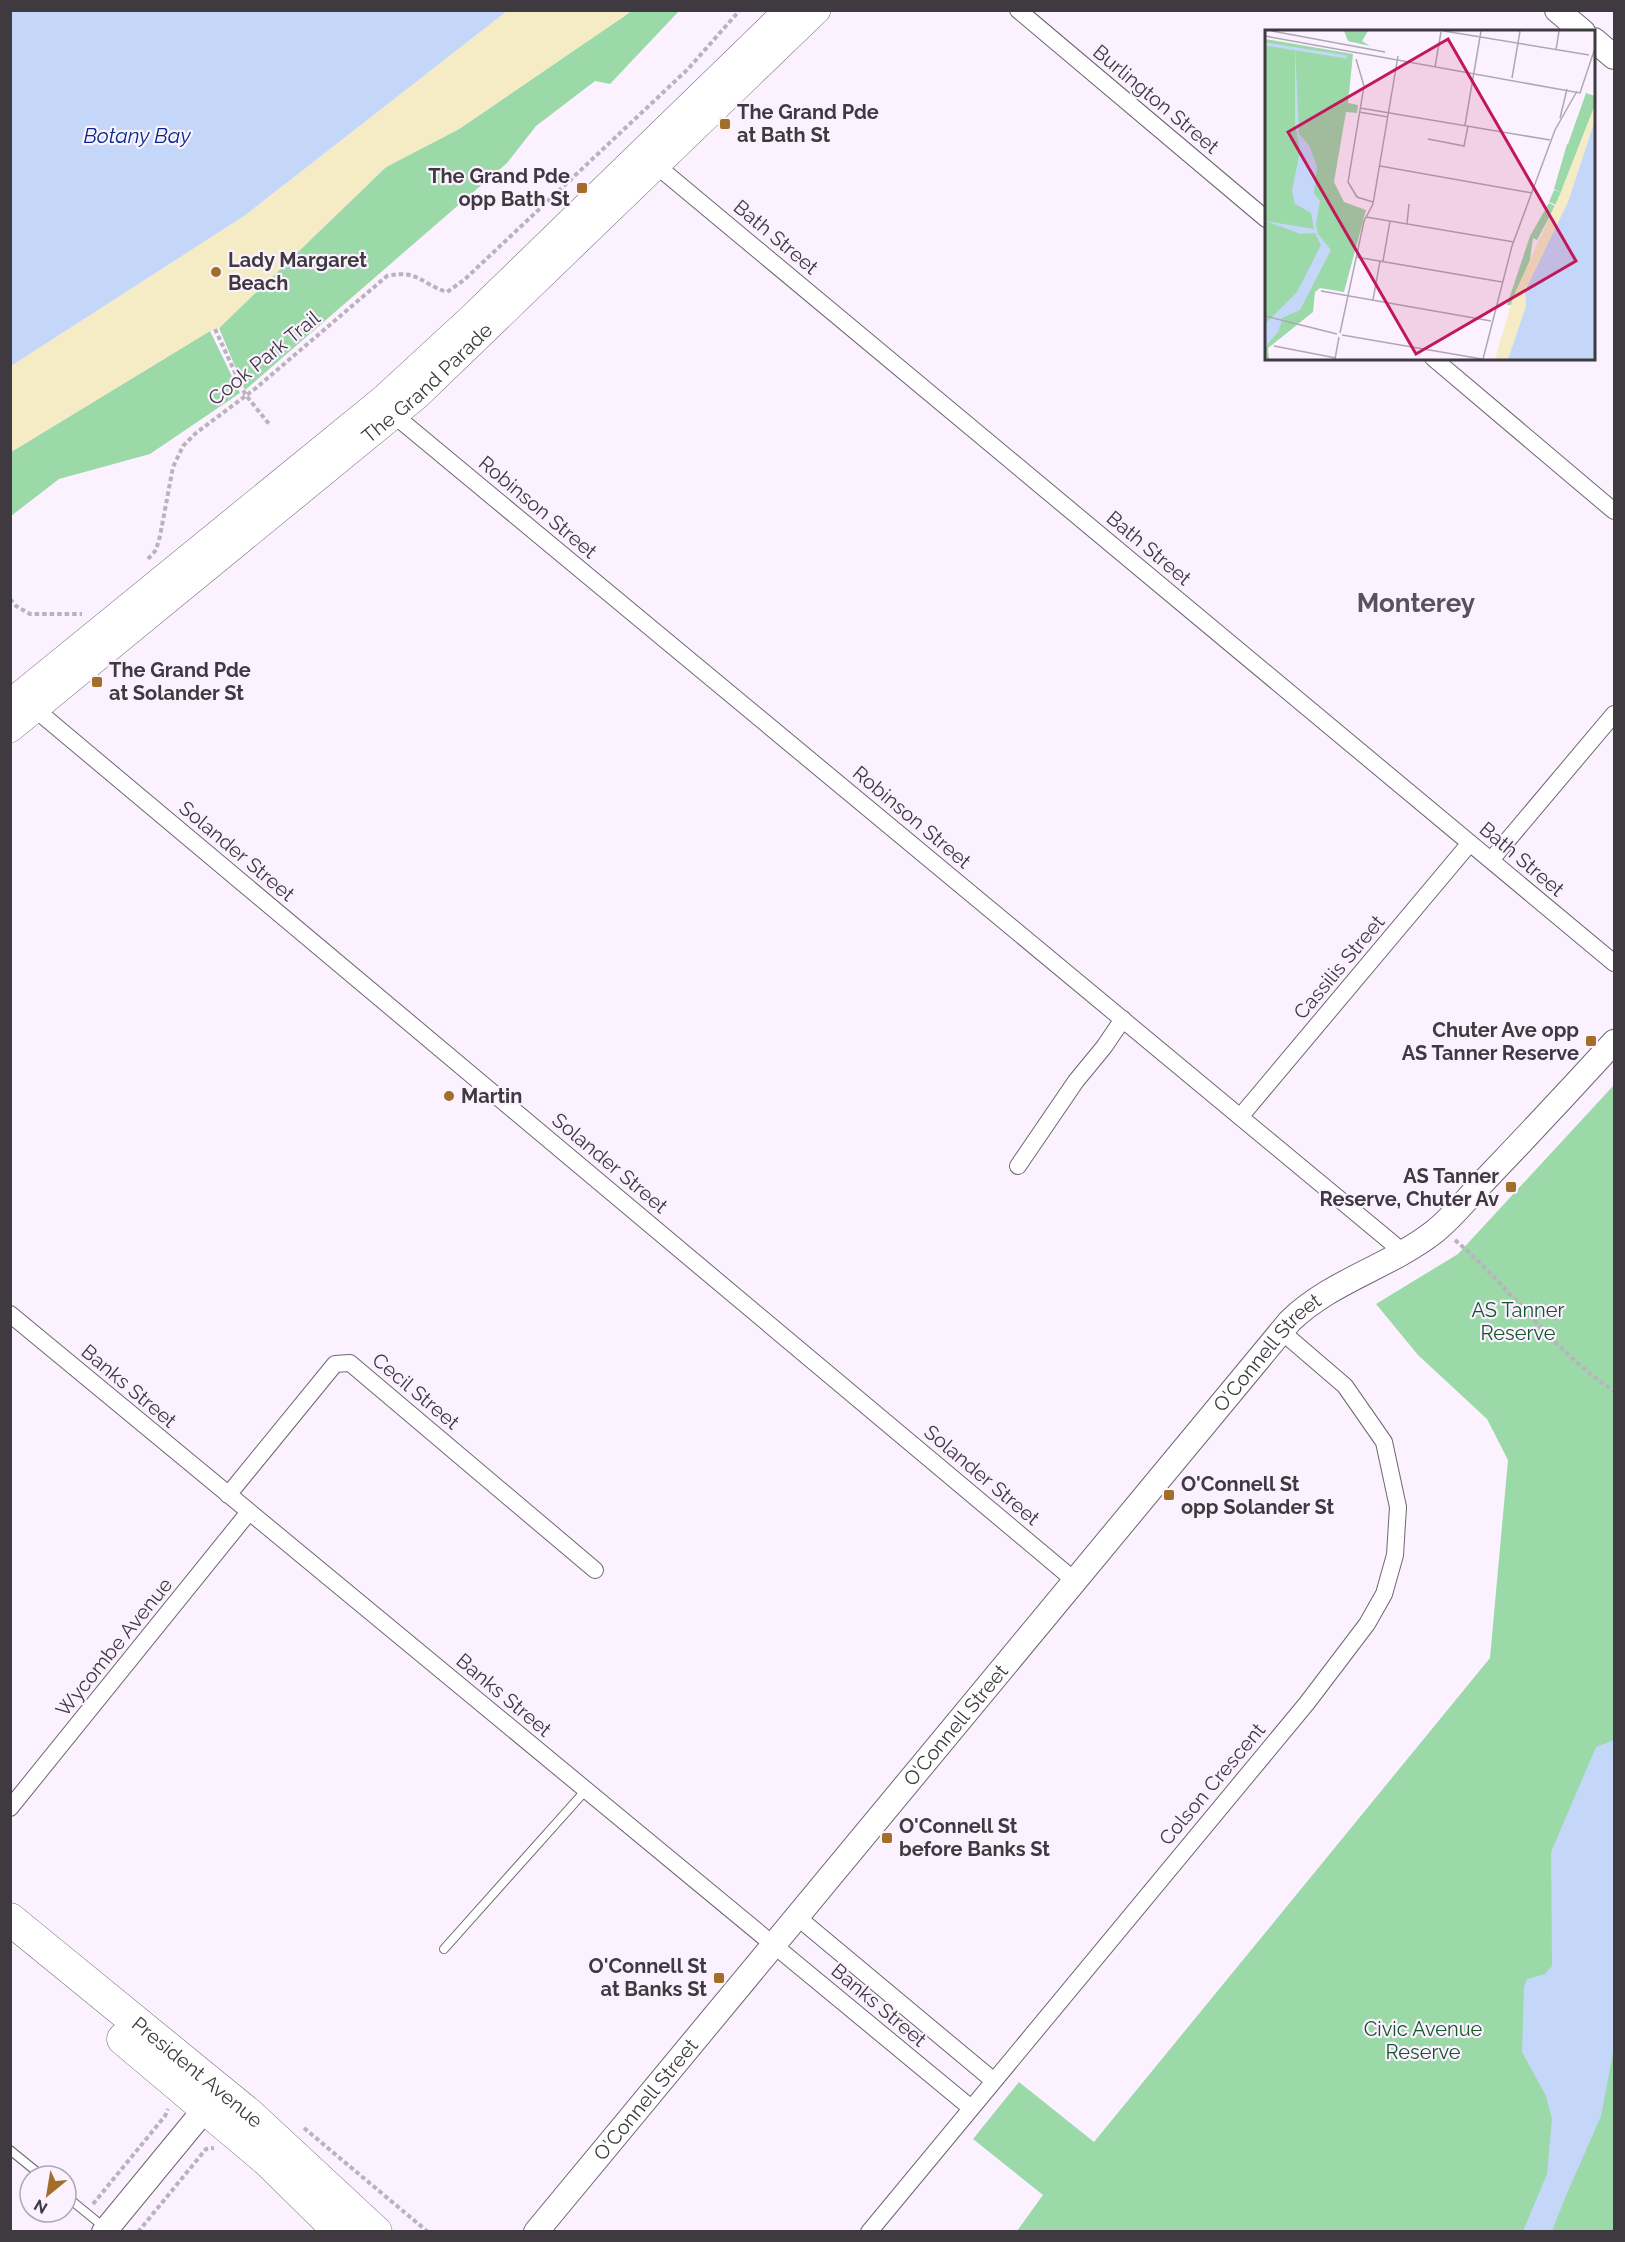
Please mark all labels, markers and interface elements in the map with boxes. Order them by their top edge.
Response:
inset map [1265,30,1595,360]
street label: Burlington Street [1088,39,1224,159]
place label: The Grand Pde at Bath St [737,100,879,147]
marker: The Grand Pde at Bath St [718,117,732,131]
water label: Botany Bay [83,123,191,148]
place label: The Grand Pde opp Bath St [428,164,570,211]
marker: The Grand Pde opp Bath St [575,181,589,195]
street label: Bath Street [729,195,823,279]
place label: Lady Margaret Beach [228,248,367,295]
marker: Lady Margaret Beach [209,265,223,279]
street label: Cook Park Trail [203,305,325,410]
street label: The Grand Parade [357,318,497,448]
street label: Robinson Street [474,451,602,564]
street label: Bath Street [1102,506,1196,590]
district label: Monterey [1357,588,1475,618]
place label: The Grand Pde at Solander St [109,658,251,705]
marker: The Grand Pde at Solander St [90,675,104,689]
street label: Robinson Street [848,761,976,874]
street label: Solander Street [174,796,300,906]
street label: Bath Street [1475,817,1569,901]
street label: Cassilis Street [1289,910,1390,1024]
place label: Chuter Ave opp AS Tanner Reserve [1402,1018,1579,1065]
marker: Chuter Ave opp AS Tanner Reserve [1584,1034,1598,1048]
place label: Martin [461,1084,522,1108]
marker: Martin [442,1089,456,1103]
street label: Solander Street [547,1108,673,1218]
place label: AS Tanner Reserve, Chuter Av [1319,1164,1499,1211]
marker: AS Tanner Reserve, Chuter Av [1504,1180,1518,1194]
street label: O'Connell Street [1208,1288,1326,1416]
park label: AS Tanner Reserve [1471,1298,1565,1345]
street label: Banks Street [77,1339,182,1433]
street label: Cecil Street [368,1348,465,1435]
street label: Solander Street [919,1420,1045,1530]
place label: O'Connell St opp Solander St [1181,1472,1335,1519]
marker: O'Connell St opp Solander St [1162,1488,1176,1502]
street label: Wycombe Avenue [51,1573,177,1721]
street label: Banks Street [452,1648,557,1742]
street label: O'Connell Street [898,1659,1013,1791]
street label: Colson Crescent [1154,1718,1270,1850]
place label: O'Connell St before Banks St [899,1814,1050,1861]
marker: O'Connell St before Banks St [880,1831,894,1845]
place label: O'Connell St at Banks St [589,1954,707,2001]
street label: Banks Street [827,1958,932,2052]
marker: O'Connell St at Banks St [712,1971,726,1985]
street label: President Avenue [127,2011,268,2133]
park label: Civic Avenue Reserve [1364,2017,1483,2064]
street label: O'Connell Street [588,2034,703,2165]
north arrow [18,2164,78,2224]
text: N [31,2195,51,2218]

